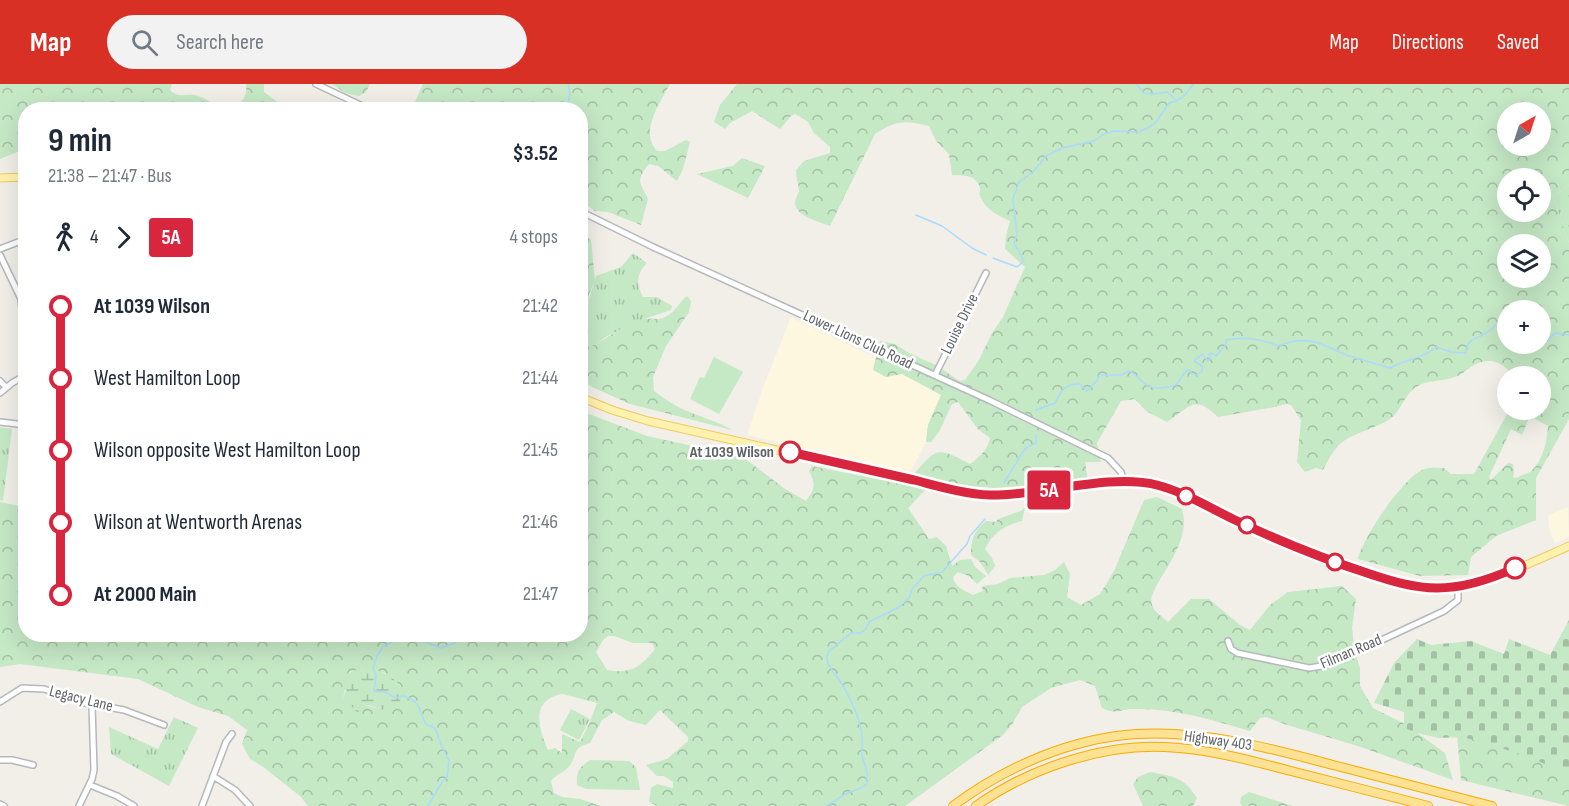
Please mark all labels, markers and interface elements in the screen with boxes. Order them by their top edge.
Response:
search box [107,15,527,69]
text: Map [30,26,71,59]
icon: search [128,26,161,59]
text: Search here [176,29,264,56]
text: Map [1329,30,1359,55]
text: Directions [1392,30,1464,55]
text: Saved [1497,30,1539,55]
north arrow [1497,102,1551,156]
map controls [1497,102,1551,420]
text: 9 min [48,121,112,161]
text: $3.52 [513,140,558,167]
text: 21:38 – 21:47 · Bus [48,164,172,188]
button: locate [1497,168,1551,222]
icon: walk [48,221,81,254]
icon: forward [107,221,140,254]
text: 4 [90,225,98,249]
text: 5A [161,225,181,250]
text: 4 stops [510,225,558,249]
button: layers [1497,234,1551,288]
street label: Louise Drive [937,291,983,357]
text: At 1039 Wilson [94,293,210,320]
text: 21:42 [522,294,558,318]
button: + [1497,300,1551,354]
street label: Lower Lions Club Road [800,306,916,374]
text: West Hamilton Loop [94,365,241,392]
text: 21:44 [522,366,558,390]
button: − [1497,366,1551,420]
text: Wilson opposite West Hamilton Loop [94,437,361,464]
text: 21:45 [522,438,558,462]
marker: At 1039 Wilson [779,441,801,463]
place label: At 1039 Wilson [689,443,774,462]
line badge: 5A [1022,470,1076,510]
text: 5A [1039,478,1059,503]
unlabelled marker [1177,487,1195,505]
text: Wilson at Wentworth Arenas [94,509,302,536]
text: 21:46 [522,510,558,534]
unlabelled marker [1238,516,1256,534]
unlabelled marker [1326,553,1344,571]
unlabelled marker [1504,557,1526,579]
text: At 2000 Main [94,581,197,608]
text: 21:47 [523,582,558,606]
street label: Filman Road [1317,631,1385,673]
street label: Legacy Lane [47,682,115,716]
street label: Highway 403 [1183,727,1253,755]

